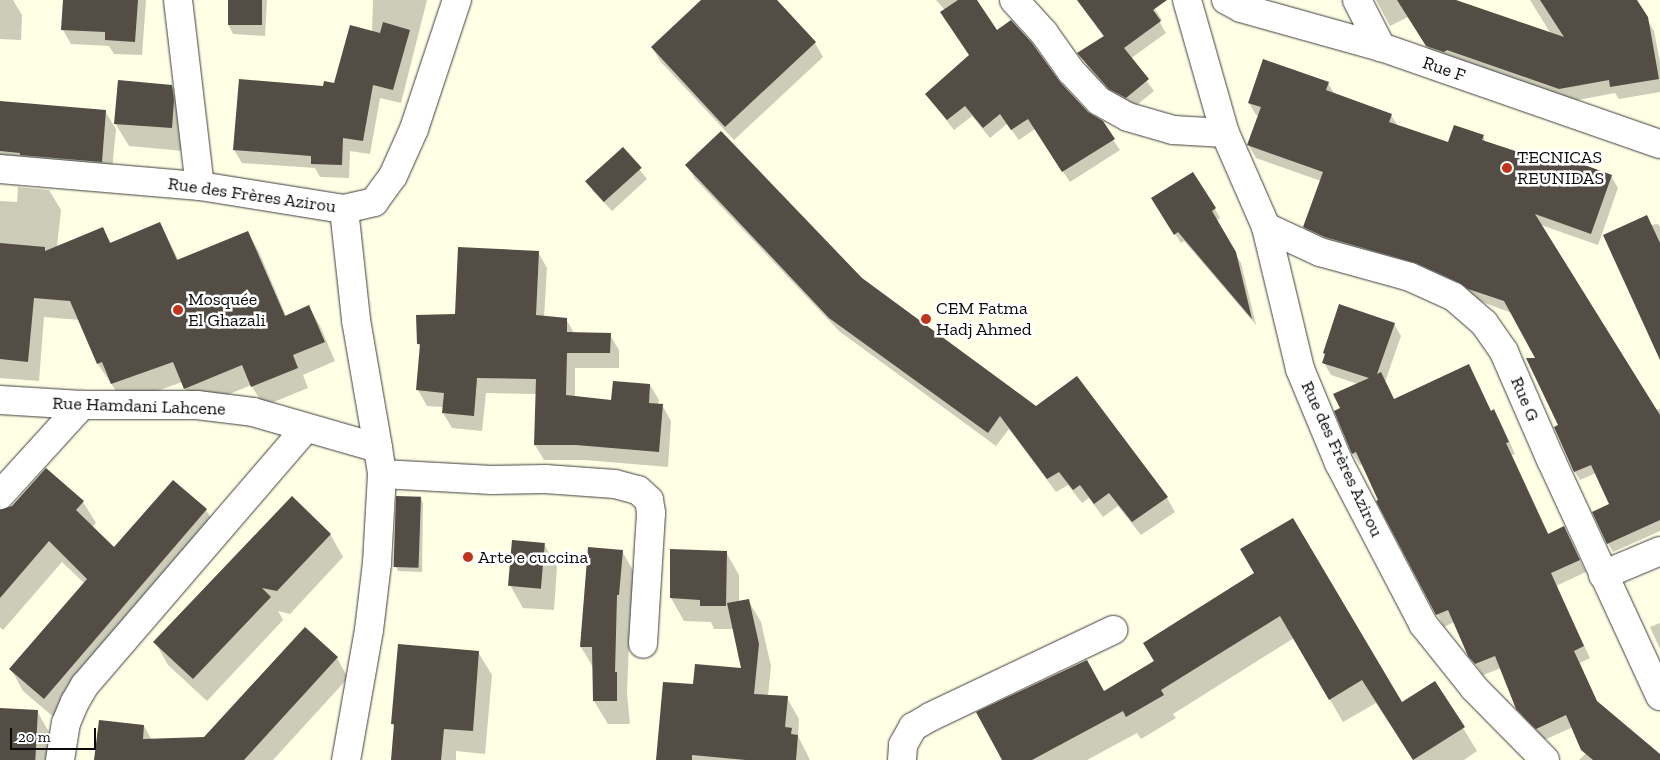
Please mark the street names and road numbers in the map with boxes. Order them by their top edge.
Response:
street label: Rue F [1420,52,1468,86]
street label: Rue des Frères Azirou [166,172,338,218]
street label: Rue G [1506,374,1544,424]
street label: Rue des Frères Azirou [1296,377,1388,541]
street label: Rue Hamdani Lahcene [52,392,226,420]

